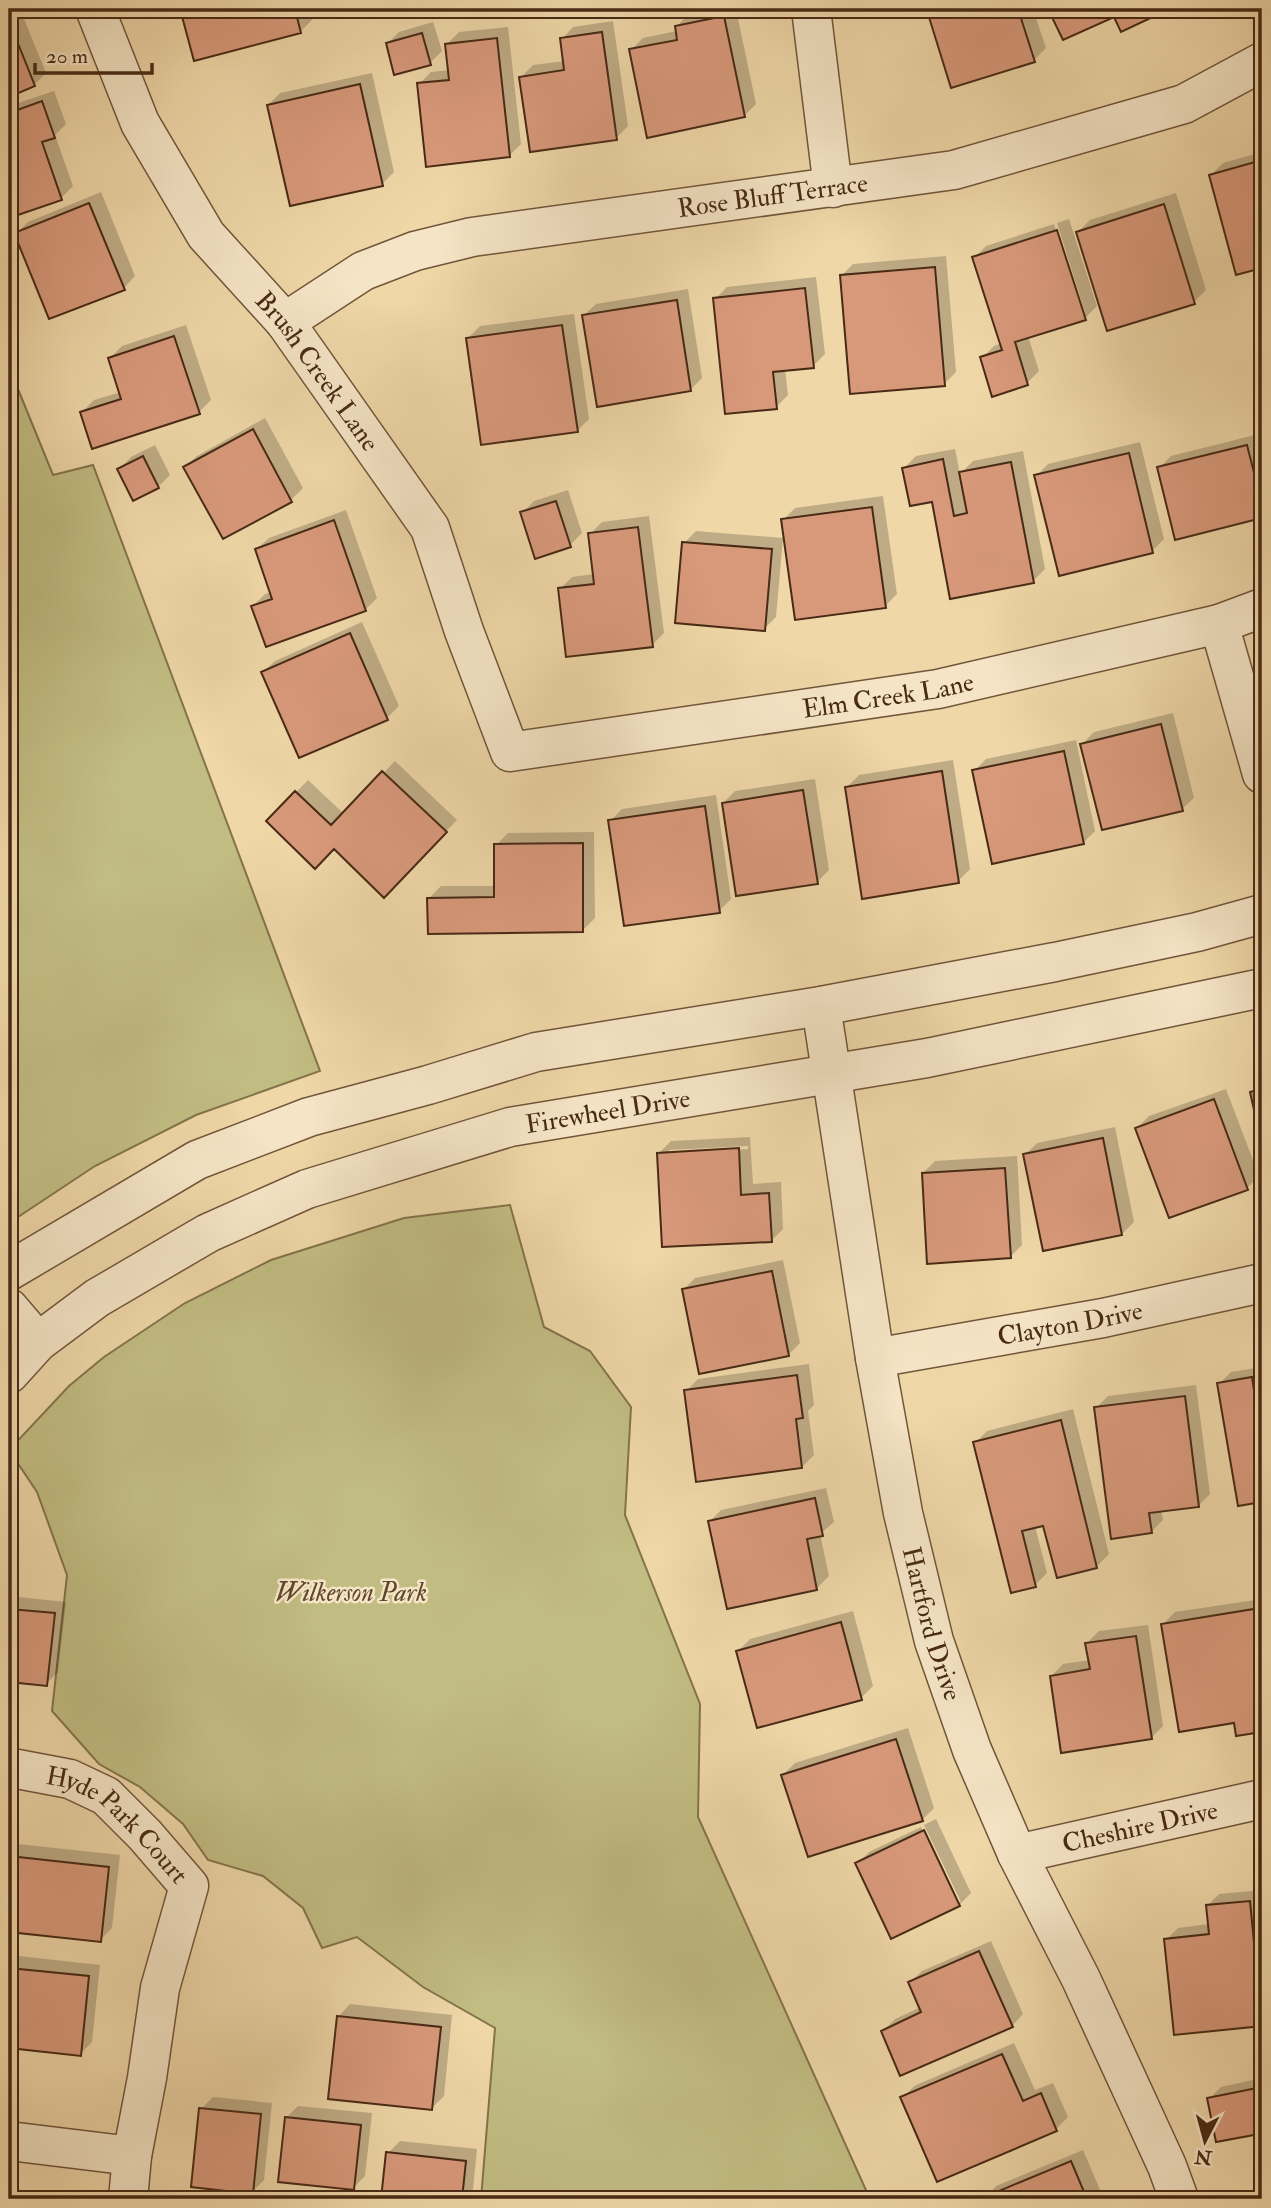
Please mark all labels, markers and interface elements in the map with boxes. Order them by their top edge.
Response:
scale bar [35,32,152,76]
text: 20 m [46,43,88,70]
street label: Rose Bluff Terrace [675,167,870,225]
street label: Brush Creek Lane [248,285,386,458]
street label: Elm Creek Lane [800,666,977,726]
street label: Firewheel Drive [523,1082,693,1141]
street label: Clayton Drive [995,1295,1146,1353]
street label: Hartford Drive [895,1544,969,1705]
park label: Wilkerson Park [275,1577,427,1609]
street label: Hyde Park Court [44,1760,195,1891]
street label: Cheshire Drive [1059,1794,1221,1860]
north arrow [1170,2106,1240,2176]
text: N [1193,2144,1214,2170]

